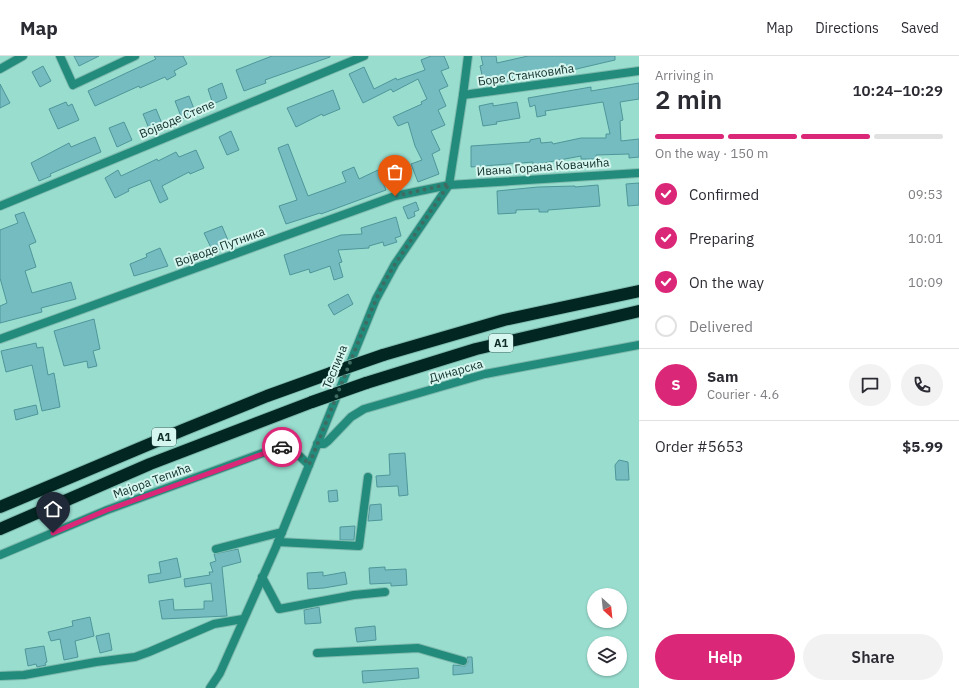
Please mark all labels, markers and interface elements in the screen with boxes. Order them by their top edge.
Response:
text: Map [20,16,58,40]
text: Map [766,19,793,37]
text: Directions [815,19,879,37]
text: Saved [901,19,939,37]
street label: Боре Станковића [477,60,576,89]
text: Arriving in [655,67,714,84]
text: 10:24–10:29 [853,81,943,100]
text: 2 min [655,82,722,116]
street label: Војводе Степе [137,96,217,141]
text: On the way · 150 m [655,145,768,162]
street label: Ивана Горана Ковачића [476,154,610,179]
pin [378,155,412,196]
icon: bag [384,161,406,183]
icon: check [655,183,677,205]
text: Confirmed [689,185,759,204]
text: 09:53 [908,186,943,203]
street label: Војводе Путника [173,223,267,270]
icon: check [655,227,677,249]
text: Preparing [689,229,754,248]
text: 10:01 [908,230,943,247]
icon: check [655,271,677,293]
text: On the way [689,273,764,292]
text: 10:09 [908,274,943,291]
text: Delivered [689,317,753,336]
road number: A1 [489,334,513,352]
street label: Теслина [319,342,350,391]
street label: Динарска [427,356,485,385]
button: chat [849,364,891,406]
button: phone [901,364,943,406]
text: Sam [707,367,738,386]
text: S [671,375,681,394]
text: Courier · 4.6 [707,386,779,403]
courier [262,427,302,467]
road number: A1 [152,428,176,446]
icon: car [271,436,293,458]
text: Order #5653 [655,437,744,456]
text: $5.99 [902,437,943,456]
street label: Мајора Тепића [111,459,193,502]
pin [36,492,70,533]
icon: home [42,498,64,520]
north arrow [587,588,627,628]
map controls [587,588,627,676]
button: Help [655,634,795,680]
button: Share [803,634,943,680]
button: layers [587,636,627,676]

